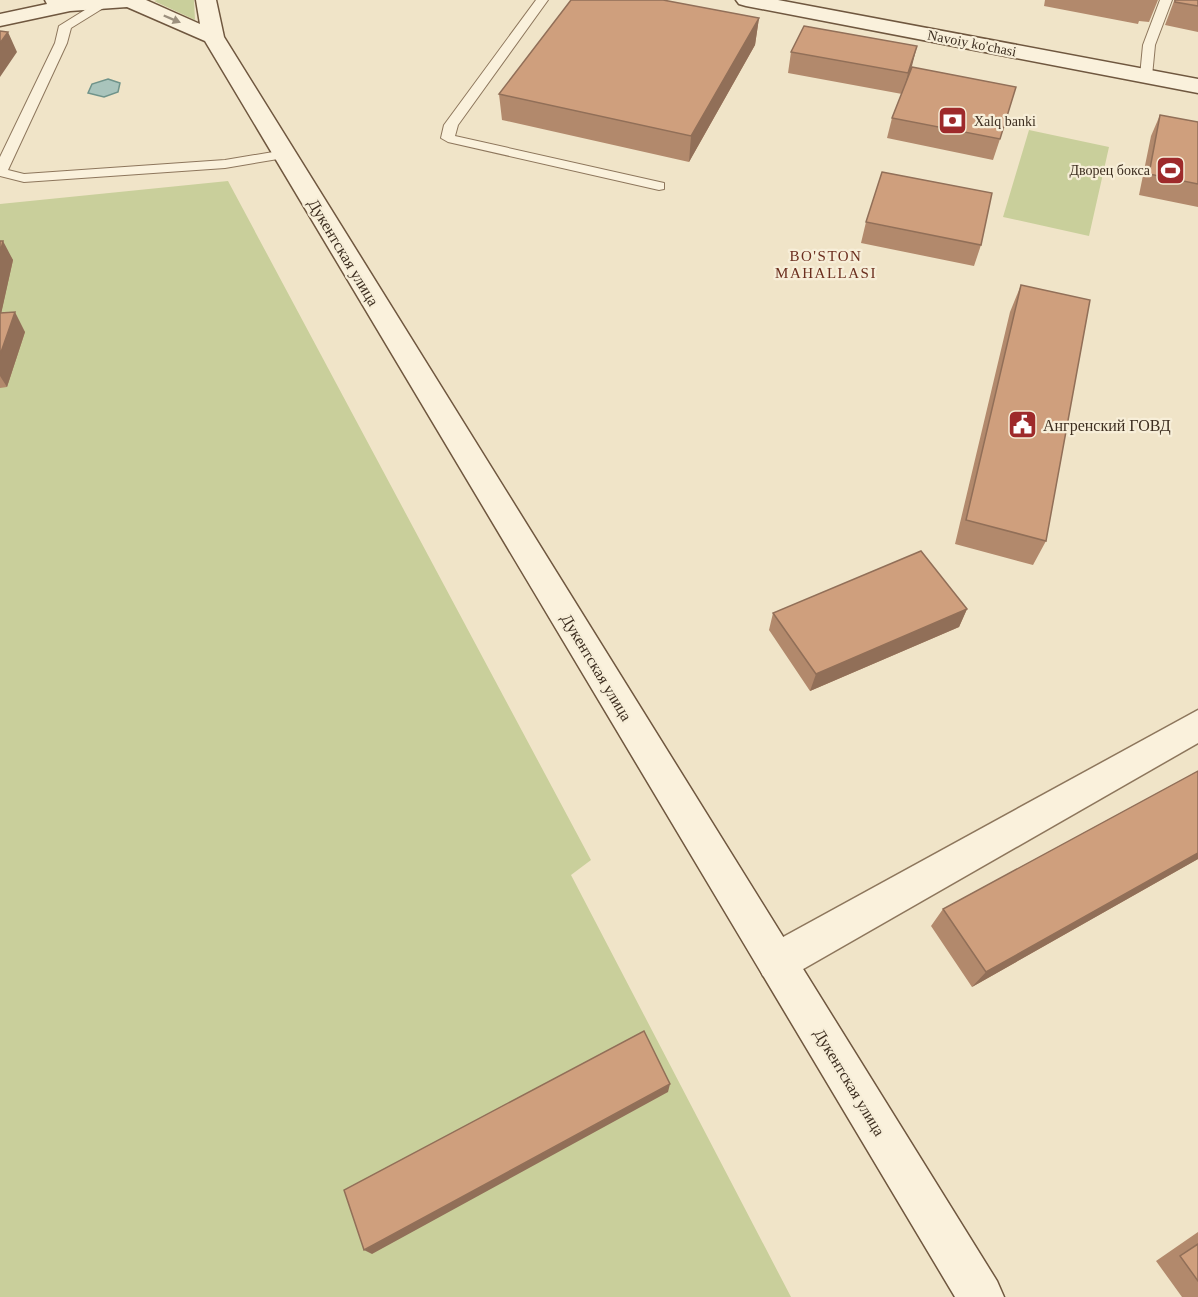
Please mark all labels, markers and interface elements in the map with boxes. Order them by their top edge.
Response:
one-way arrow [163,15,181,24]
street label: Navoiy ko'chasi [926,28,1018,59]
bank icon: Xalq banki [937,105,969,137]
place label: Xalq banki [974,114,1036,129]
sports icon: Дворец бокса [1155,154,1187,186]
place label: Дворец бокса [1070,163,1151,178]
street label: Дукентская улица [304,196,382,309]
district label: BO'STON MAHALLASI [775,248,877,281]
public building icon: Ангpенский ГОВД [1006,409,1038,441]
place label: Ангpенский ГОВД [1043,417,1171,435]
street label: Дукентская улица [557,611,635,724]
street label: Дукентская улица [810,1026,888,1139]

